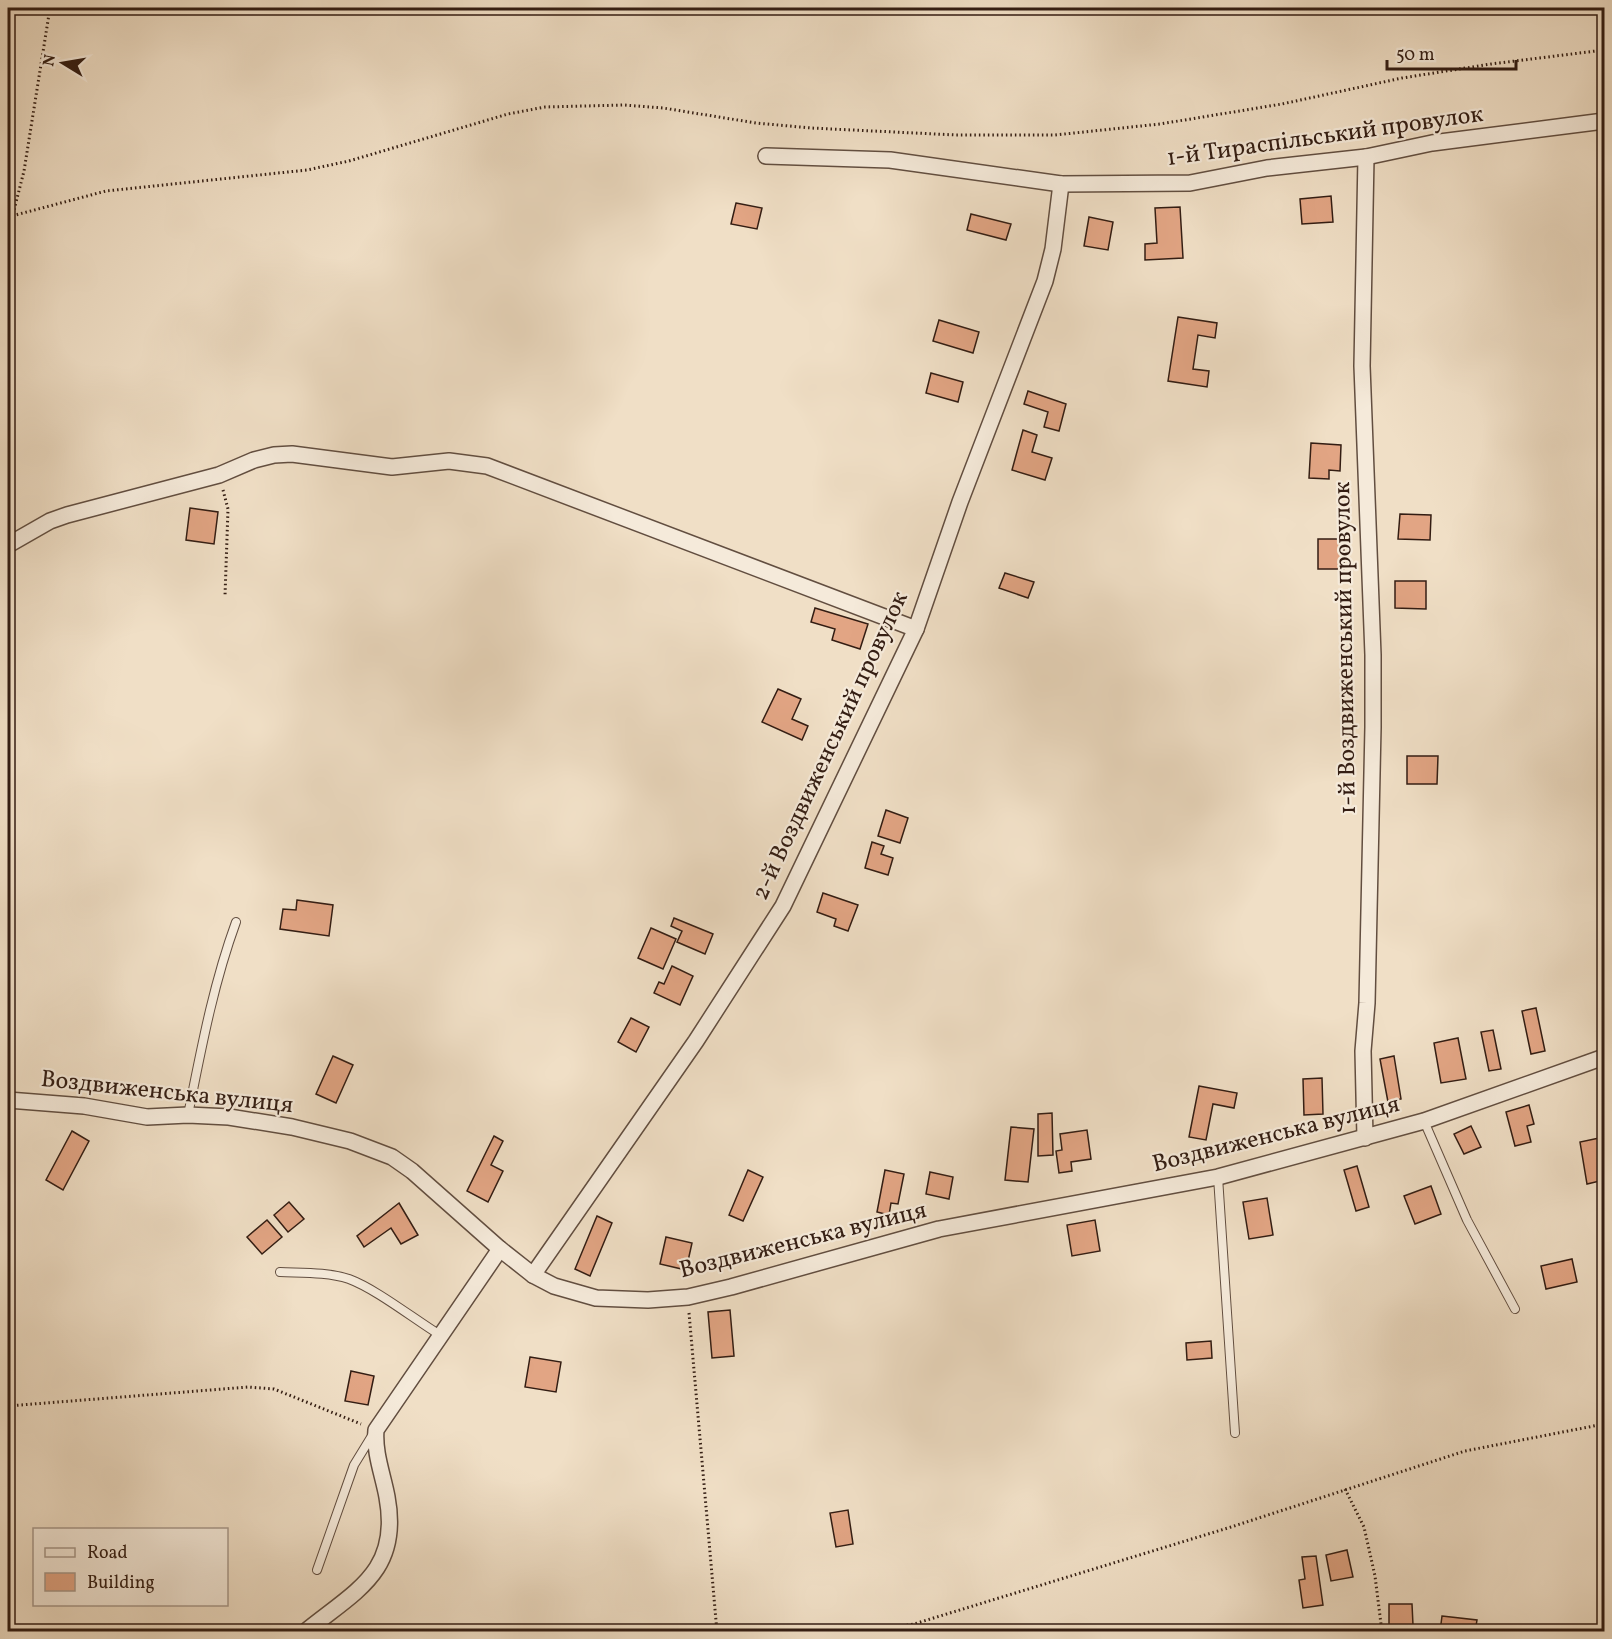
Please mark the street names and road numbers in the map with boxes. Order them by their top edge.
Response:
street label: 1-й Тираспільський провулок [1165,98,1486,176]
street label: 1-й Воздвиженський провулок [1326,481,1366,815]
street label: 2-й Воздвиженський провулок [744,586,918,906]
street label: Воздвиженська вулиця [39,1063,295,1123]
street label: Воздвиженська вулиця [1149,1088,1403,1182]
street label: Воздвиженська вулиця [676,1194,930,1288]

